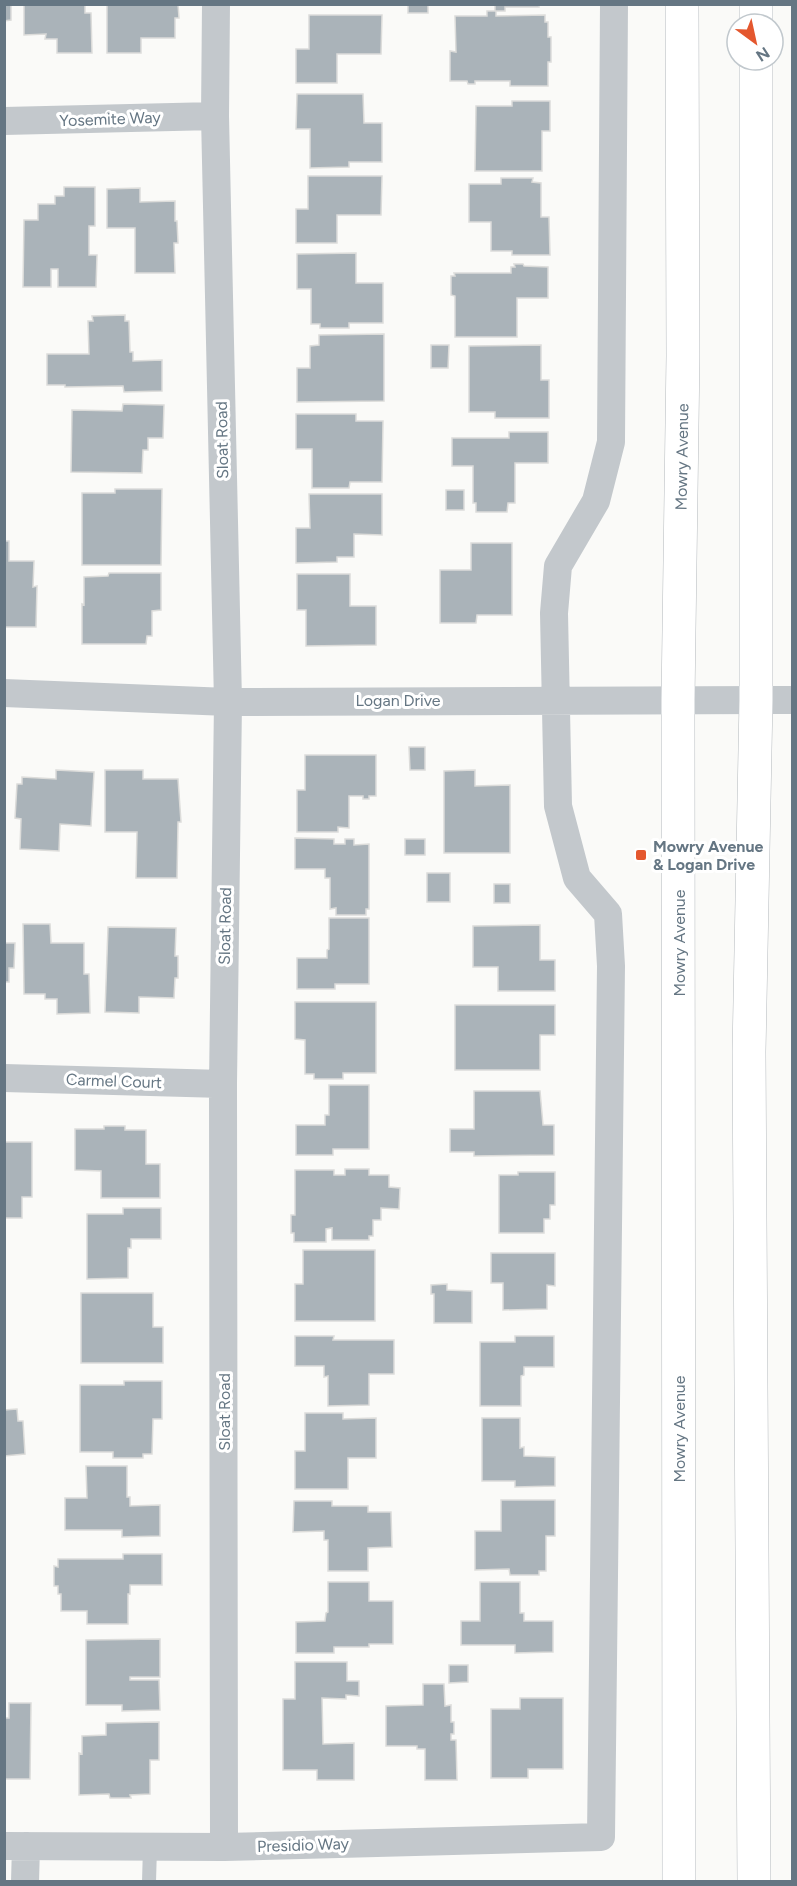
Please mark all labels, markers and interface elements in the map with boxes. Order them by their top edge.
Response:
north arrow [725,12,785,72]
text: N [753,43,773,65]
street label: Yosemite Way [59,108,162,130]
street label: Sloat Road [212,401,232,479]
street label: Mowry Avenue [672,403,692,511]
street label: Logan Drive [355,691,441,710]
place label: Mowry Avenue & Logan Drive [653,837,764,874]
marker: Mowry Avenue & Logan Drive [634,848,648,862]
street label: Sloat Road [215,887,235,965]
street label: Mowry Avenue [670,889,689,997]
street label: Carmel Court [66,1070,162,1092]
street label: Sloat Road [215,1373,234,1451]
street label: Mowry Avenue [670,1375,689,1483]
street label: Presidio Way [257,1834,350,1856]

